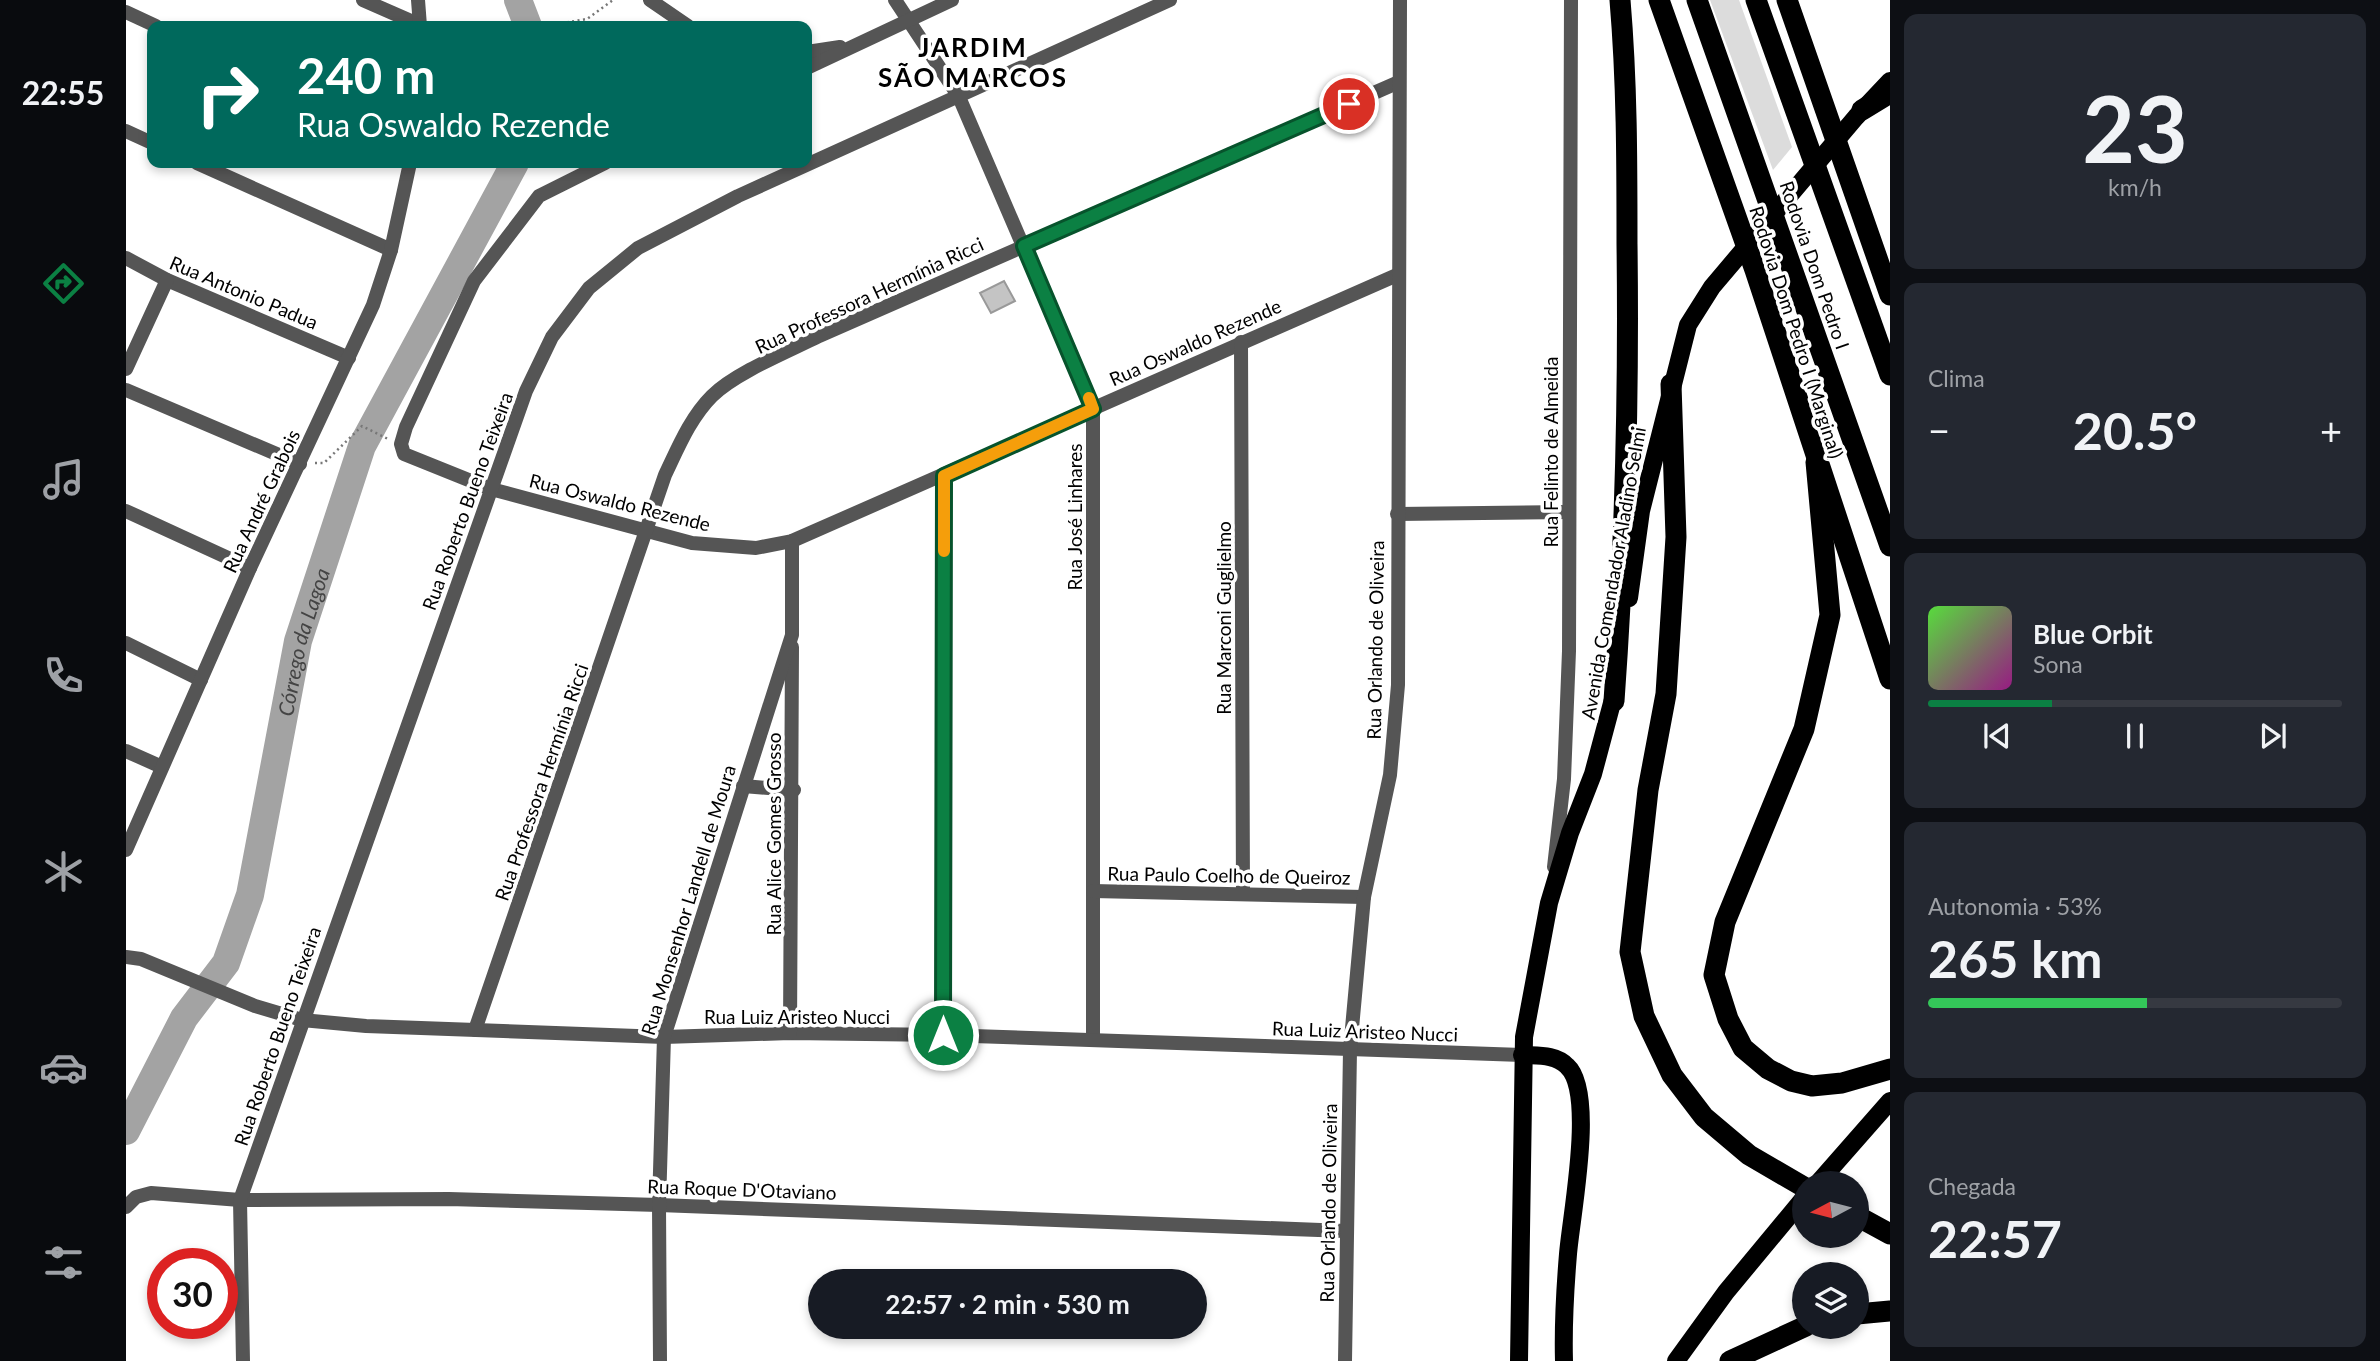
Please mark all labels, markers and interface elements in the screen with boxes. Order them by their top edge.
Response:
district label: JARDIM SÃO MARCOS [878,31,1068,93]
text: 240 m [297,46,435,104]
icon: right [182,49,273,140]
text: 22:55 [22,73,104,112]
text: 23 [2082,73,2188,182]
pin [1319,74,1379,134]
icon: arrive [1330,85,1368,123]
text: Rua Oswaldo Rezende [297,105,610,144]
text: km/h [2108,173,2162,201]
street label: Rodovia Dom Pedro I [1775,178,1855,352]
street label: Rodovia Dom Pedro I (Marginal) [1745,203,1849,461]
street label: Rua Professora Hermínia Ricci [751,232,987,358]
street label: Rua Antonio Padua [166,250,322,334]
icon: directions [39,259,88,308]
street label: Rua Oswaldo Rezende [1105,294,1285,390]
street label: Rua Felinto de Almeida [1539,357,1562,547]
text: Clima [1928,364,1985,392]
street label: Rua Roberto Bueno Teixeira [417,389,517,613]
text: 20.5° [2073,399,2197,461]
text: − [1928,407,1950,453]
text: + [2320,407,2342,453]
street label: Avenida Comendador Aladino Selmi [1576,425,1650,721]
street label: Rua André Grabois [218,426,304,576]
street label: Rua José Linhares [1063,443,1086,591]
icon: music [39,455,88,504]
street label: Rua Oswaldo Rezende [527,468,713,536]
street label: Rua Marconi Guglielmo [1212,521,1235,715]
street label: Rua Orlando de Oliveira [1362,540,1388,740]
water label: Córrego da Lagoa [272,565,334,718]
text: Blue Orbit [2033,618,2153,650]
text: Sona [2033,650,2083,678]
icon: phone [39,651,88,700]
street label: Rua Professora Hermínia Ricci [490,660,592,904]
icon: previous [1978,717,2016,755]
icon: pause [2116,717,2154,755]
icon: next [2254,717,2292,755]
street label: Rua Alice Gomes Grosso [762,733,785,936]
street label: Rua Monsenhor Landell de Moura [636,762,740,1038]
icon: climate [39,847,88,896]
street label: Rua Paulo Coelho de Queiroz [1107,861,1351,889]
text: Autonomia · 53% [1928,892,2102,920]
street label: Rua Roberto Bueno Teixeira [229,923,325,1149]
text: 265 km [1928,927,2102,989]
position arrow [906,998,980,1072]
street label: Rua Luiz Aristeo Nucci [704,1005,890,1028]
street label: Rua Luiz Aristeo Nucci [1272,1016,1458,1046]
icon: car [39,1043,88,1092]
street label: Rua Orlando de Oliveira [1315,1103,1341,1303]
north arrow [1792,1171,1869,1248]
map controls [1792,1171,1869,1339]
text: Chegada [1928,1172,2016,1200]
street label: Rua Roque D'Otaviano [647,1174,837,1204]
text: 22:57 [1928,1207,2062,1269]
icon: filters [39,1238,88,1287]
speed limit sign: 30 [147,1248,238,1339]
button: layers [1792,1262,1869,1339]
text: 22:57 · 2 min · 530 m [885,1288,1130,1320]

